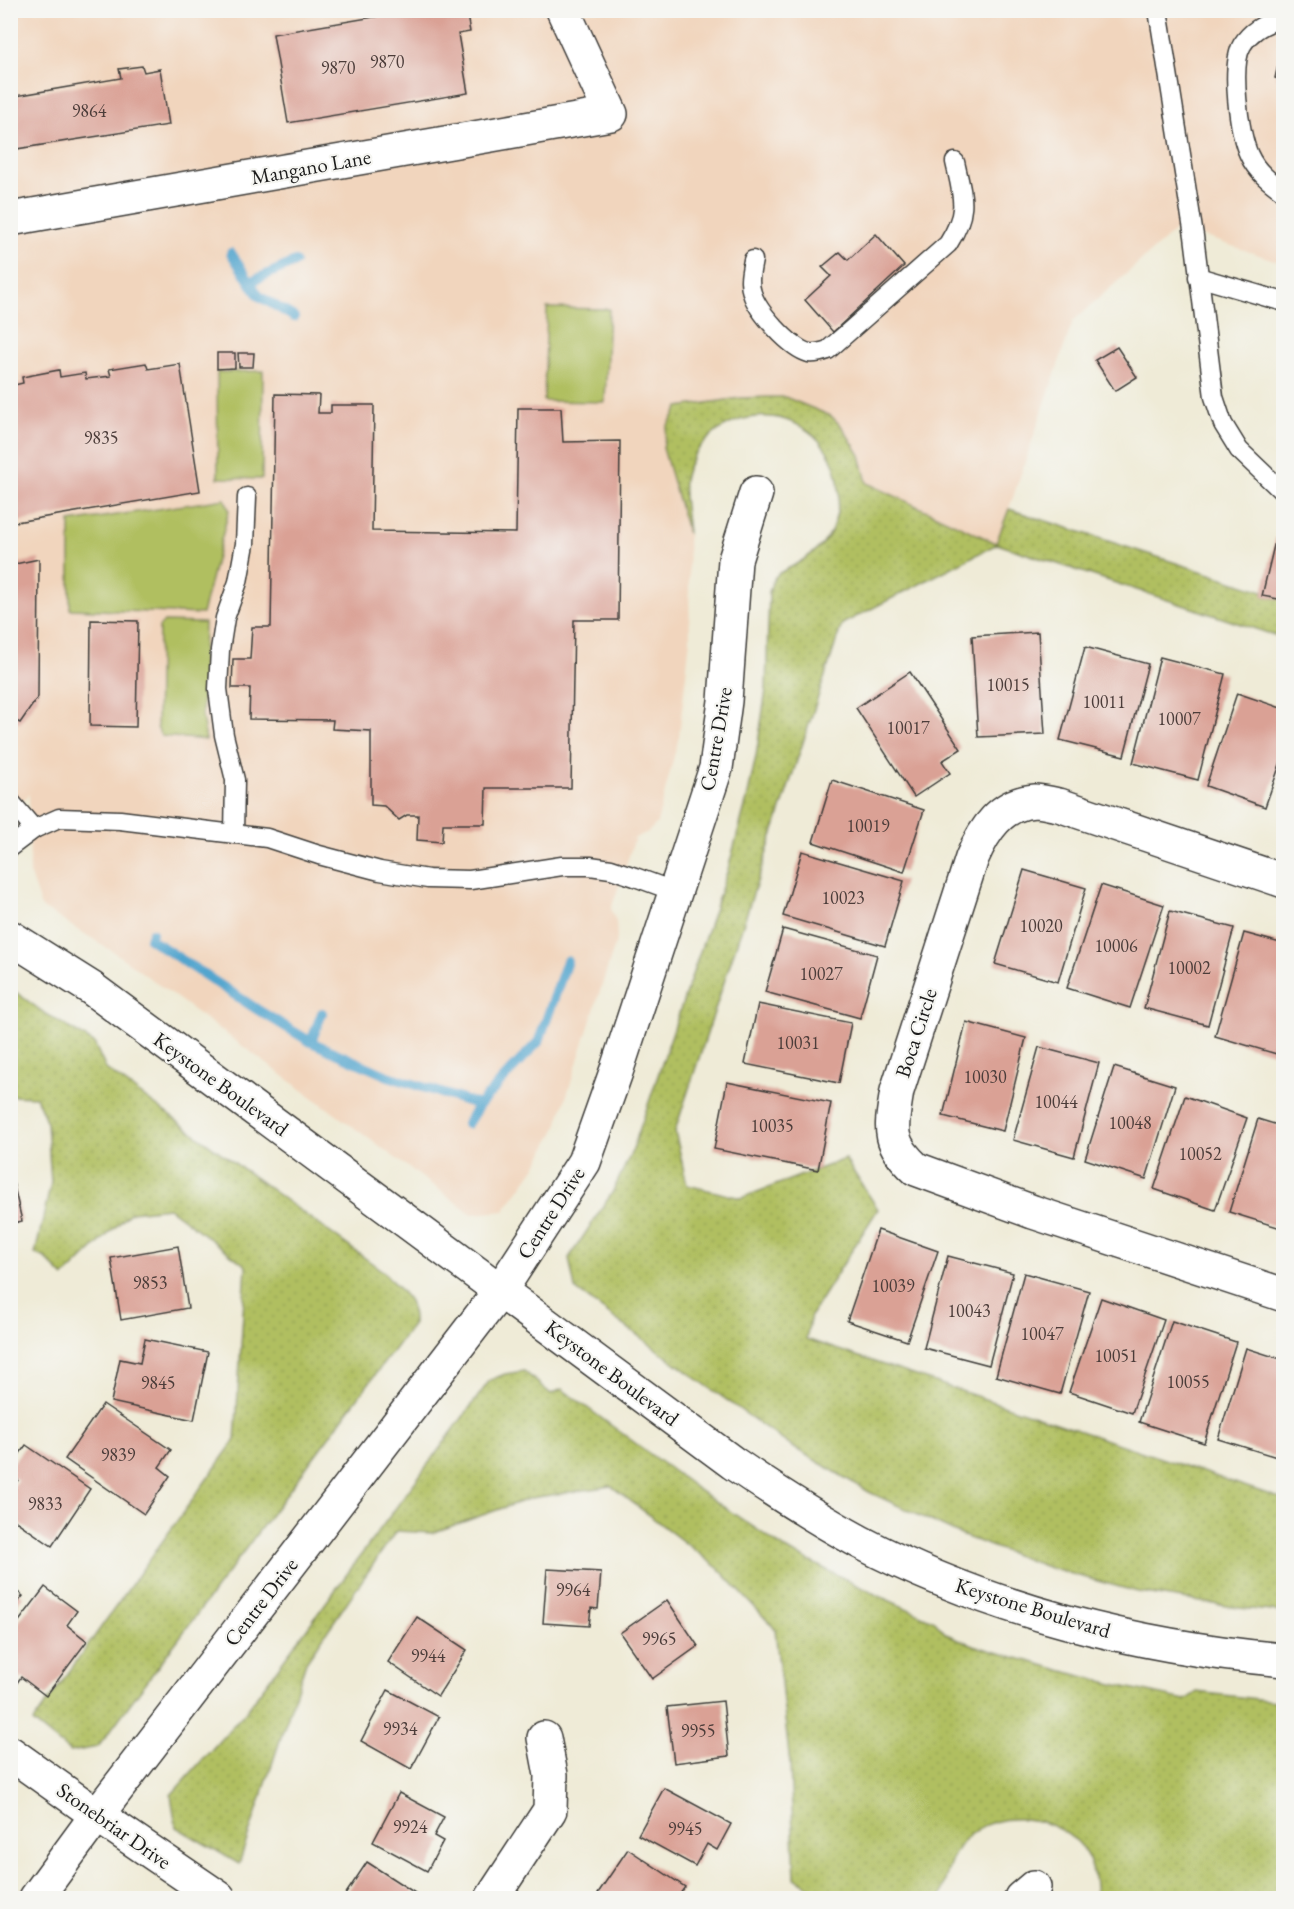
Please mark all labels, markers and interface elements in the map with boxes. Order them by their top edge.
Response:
house number: 9870 [370,50,405,73]
house number: 9870 [321,56,356,79]
house number: 9864 [72,99,107,122]
street label: Mangano Lane [249,143,373,190]
house number: 9835 [84,426,118,449]
house number: 10015 [986,673,1030,696]
street label: Centre Drive [693,685,738,793]
house number: 10011 [1082,690,1126,713]
house number: 10007 [1157,707,1201,730]
house number: 10017 [886,716,930,739]
house number: 10019 [846,814,890,837]
house number: 10023 [821,886,865,909]
house number: 10020 [1019,914,1063,937]
house number: 10006 [1094,934,1138,957]
house number: 10002 [1167,956,1211,979]
house number: 10027 [799,962,843,985]
street label: Boca Circle [888,985,943,1081]
street label: Keystone Boulevard [148,1025,295,1142]
house number: 10031 [776,1031,820,1054]
house number: 10030 [963,1065,1007,1088]
house number: 10044 [1034,1090,1078,1113]
house number: 10048 [1108,1111,1152,1134]
house number: 10035 [750,1114,794,1137]
house number: 10052 [1178,1142,1222,1165]
street label: Centre Drive [511,1161,591,1264]
house number: 9853 [133,1271,167,1294]
house number: 10039 [871,1274,915,1297]
house number: 10043 [947,1299,991,1322]
street label: Keystone Boulevard [540,1313,685,1432]
house number: 10047 [1020,1322,1064,1345]
house number: 10051 [1094,1344,1138,1367]
house number: 10055 [1166,1370,1210,1393]
house number: 9845 [141,1371,175,1394]
house number: 9839 [101,1443,136,1466]
house number: 9833 [28,1492,62,1515]
street label: Centre Drive [218,1552,304,1651]
street label: Keystone Boulevard [952,1571,1114,1644]
house number: 9964 [556,1578,591,1601]
house number: 9965 [642,1627,676,1650]
house number: 9944 [411,1644,446,1667]
house number: 9934 [383,1717,418,1740]
house number: 9955 [681,1719,715,1742]
street label: Stonebriar Drive [52,1776,177,1875]
house number: 9924 [393,1815,428,1838]
house number: 9945 [668,1817,702,1840]

